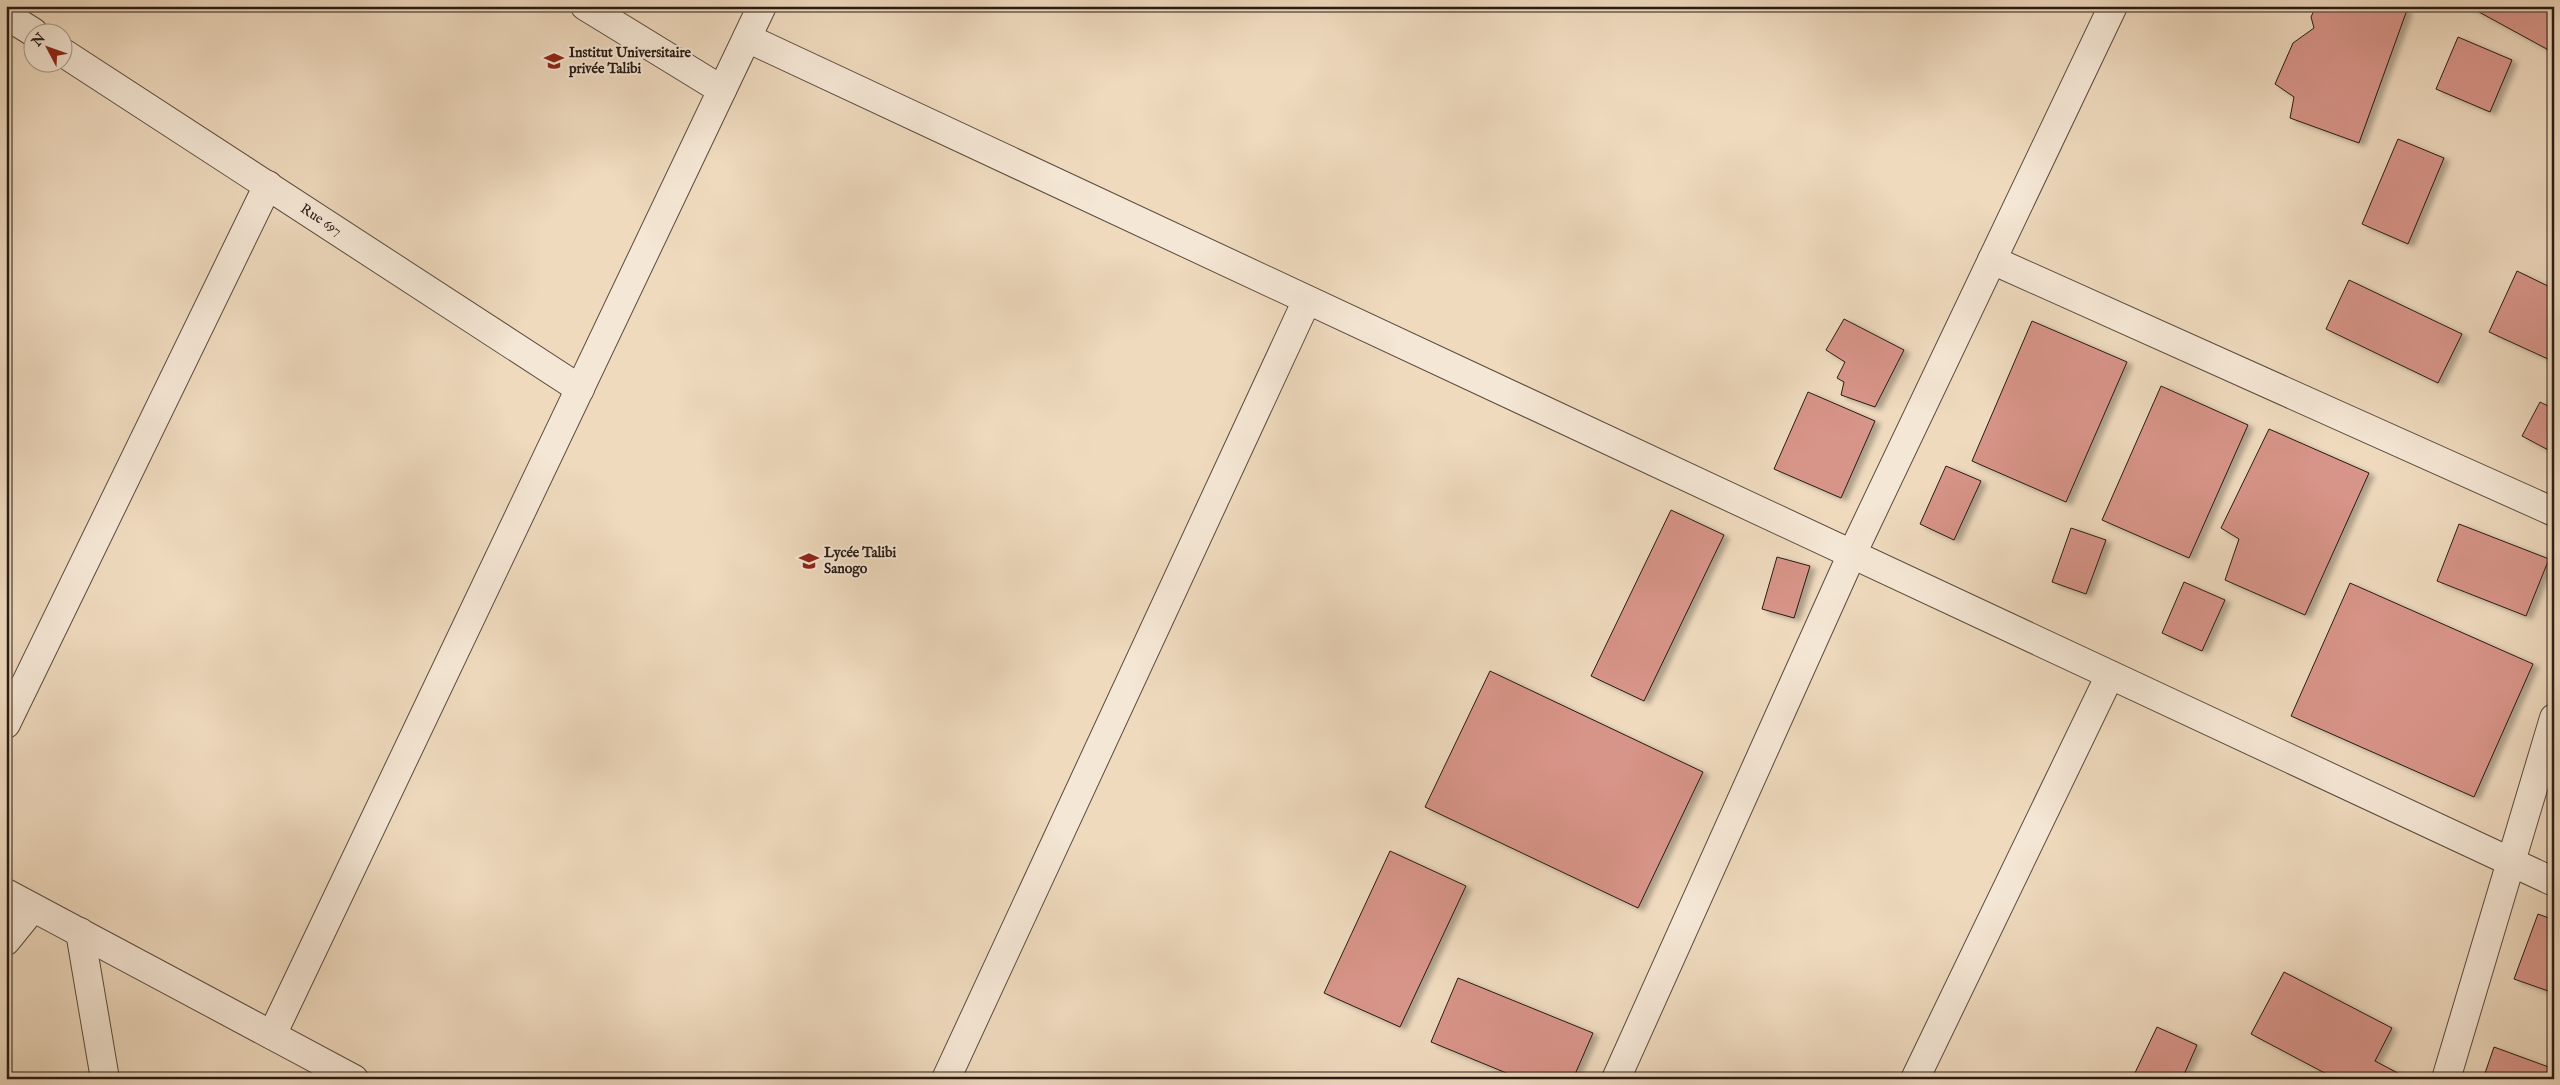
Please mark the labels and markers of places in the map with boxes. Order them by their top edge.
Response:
place label: Institut Universitaire privée Talibi [568,44,692,78]
school or university icon: Institut Universitaire privée Talibi [543,50,565,72]
place label: Lycée Talibi Sanogo [824,544,896,578]
school or university icon: Lycée Talibi Sanogo [798,550,820,572]

